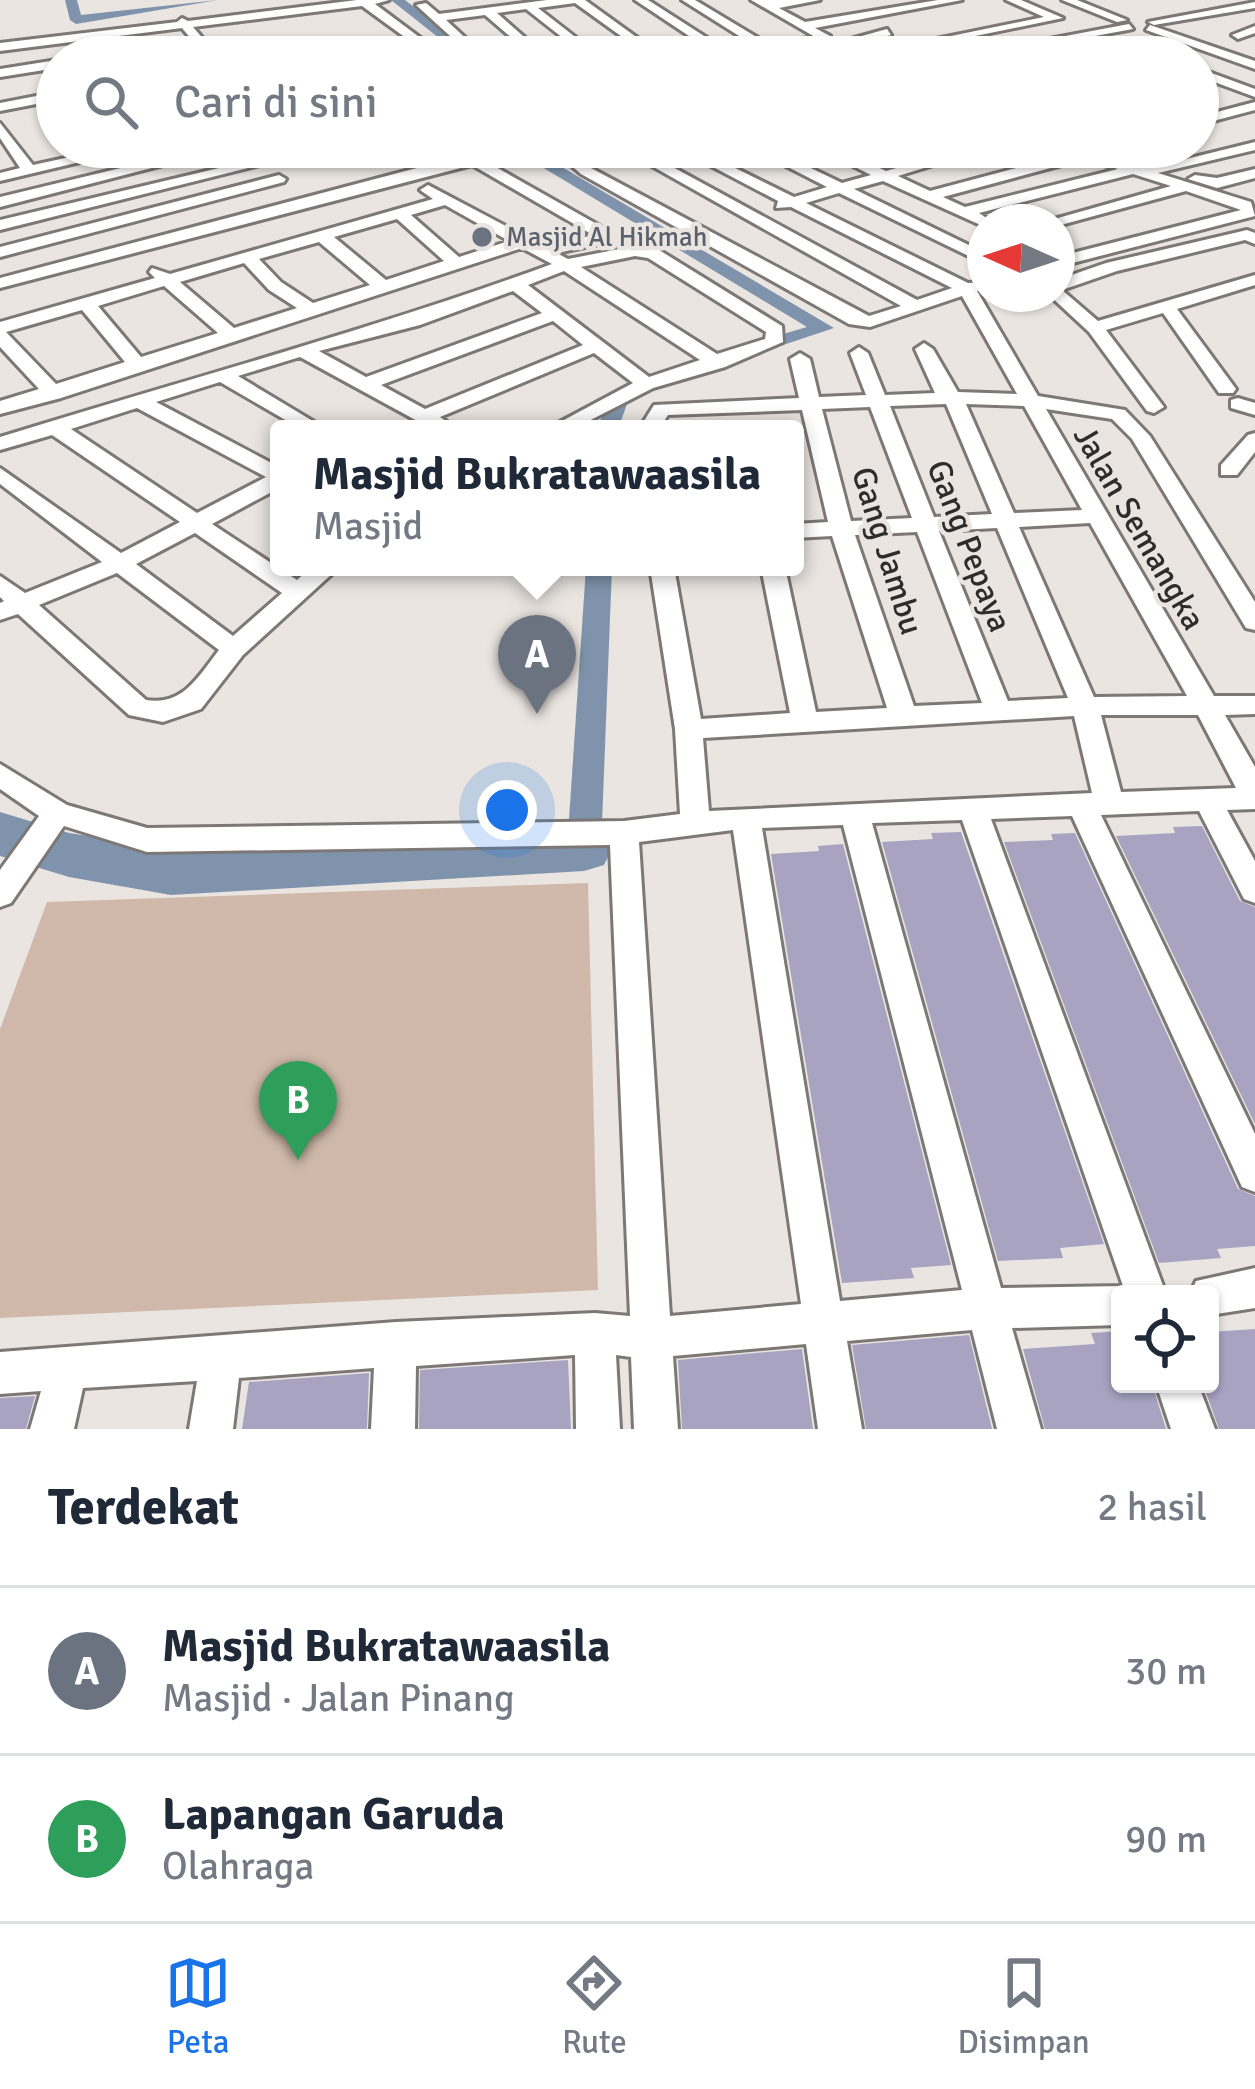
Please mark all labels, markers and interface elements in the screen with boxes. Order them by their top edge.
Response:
search box [36,36,1219,168]
icon: search [78,69,144,135]
text: Cari di sini [174,75,378,130]
north arrow [967,204,1075,312]
place label: Masjid Al Hikmah [506,221,708,254]
marker: Masjid Al Hikmah [469,224,495,250]
street label: Jalan Semangka [1064,419,1214,637]
popup [270,420,804,576]
text: Masjid Bukratawaasila [313,447,761,502]
street label: Gang Pepaya [918,454,1020,638]
street label: Gang Jambu [842,462,932,640]
text: Masjid [313,502,423,550]
pin: A [498,615,576,714]
your location [477,780,537,840]
pin: B [259,1061,337,1160]
map controls [1111,1285,1219,1393]
button: locate [1111,1285,1219,1393]
text: Terdekat [48,1476,239,1539]
text: 2 hasil [1097,1483,1207,1531]
text: Masjid Bukratawaasila [162,1619,610,1674]
text: A [75,1647,99,1695]
text: 30 m [1125,1647,1207,1695]
text: Masjid · Jalan Pinang [162,1674,515,1722]
text: Lapangan Garuda [162,1787,505,1842]
text: B [75,1815,99,1863]
text: 90 m [1125,1815,1207,1863]
text: Olahraga [162,1842,314,1890]
tab: Peta [165,1950,231,2063]
tab: Rute [561,1950,627,2063]
tab: Disimpan [958,1950,1090,2063]

